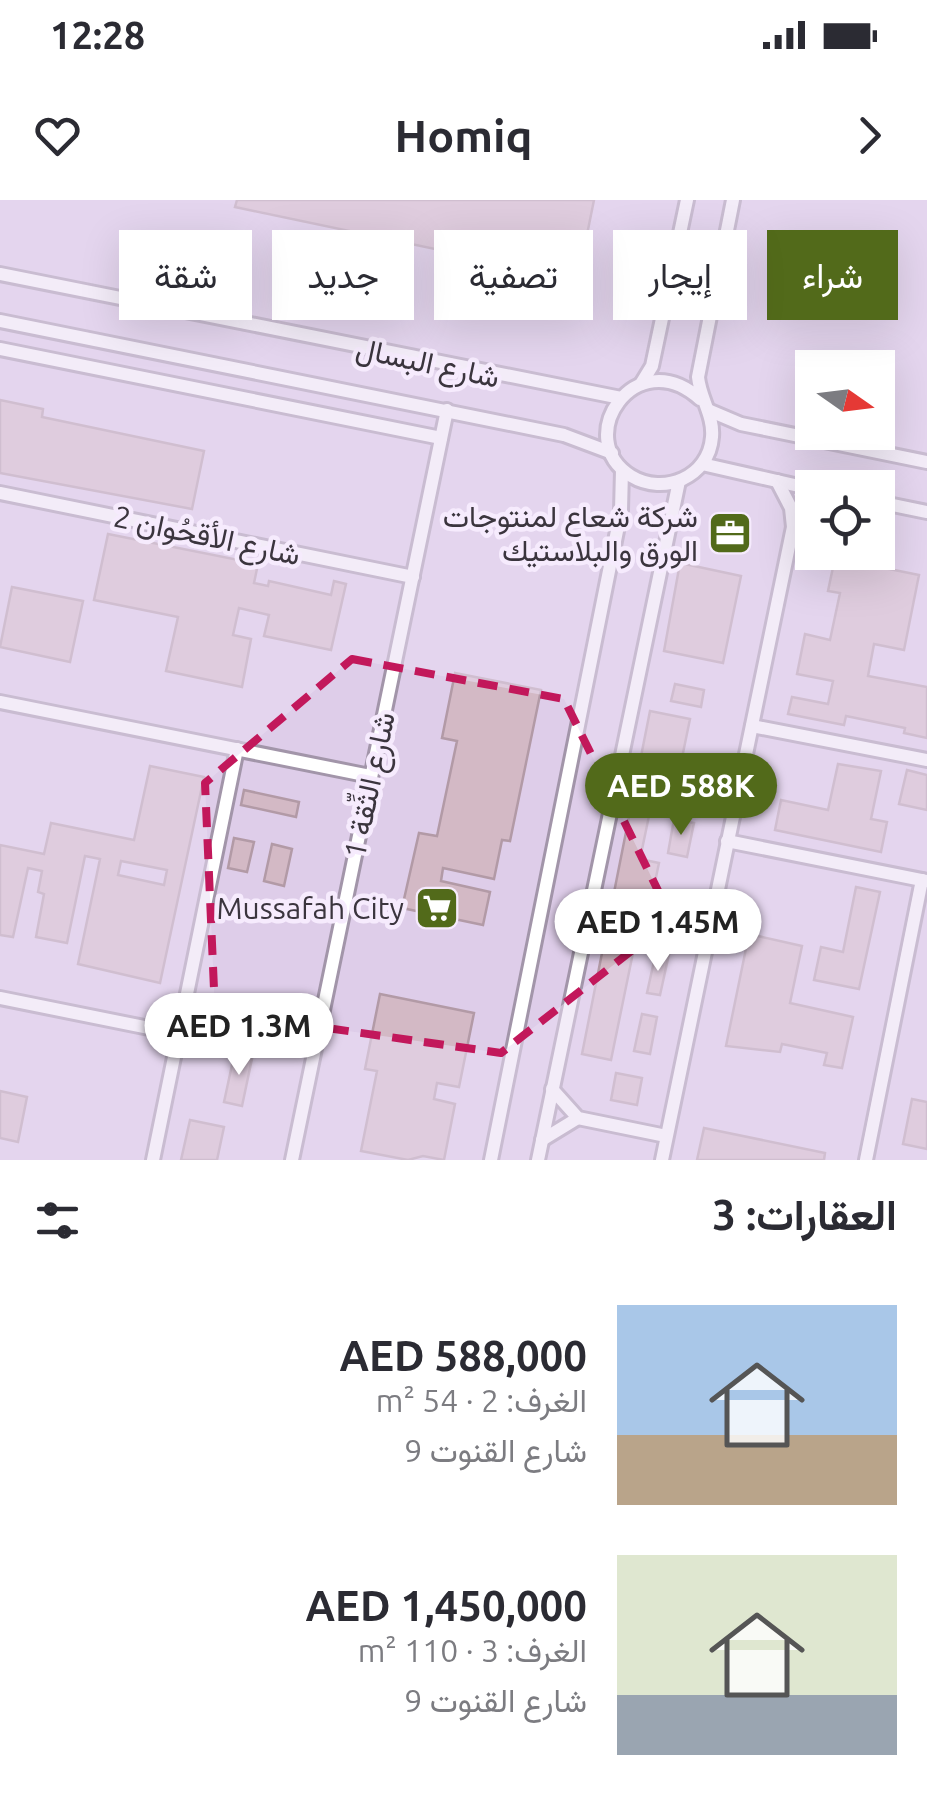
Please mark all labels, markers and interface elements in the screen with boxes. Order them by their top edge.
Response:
text: 12:28 [50,14,145,56]
icon: heart [30,108,85,163]
icon: forward [842,108,897,163]
text: Homiq [395,110,533,161]
chip: شقة [119,230,252,320]
chip: جديد [272,230,414,320]
chip: تصفية [434,230,593,320]
chip: إيجار [613,230,747,320]
chip: شراء [767,230,898,320]
street label: شارع البسال [352,330,503,398]
north arrow [795,350,895,450]
map controls [795,350,895,570]
button: locate [795,470,895,570]
street label: شارع الأقحُوان 2 [110,499,303,575]
place label: شركة شعاع لمنتوجات الورق والبلاستيك [443,499,698,569]
office icon: شركة شعاع لمنتوجات الورق والبلاستيك [707,510,753,556]
street label: شارع الثِّقة 1 [334,708,405,862]
pin: AED 588K [578,753,784,838]
text: AED 588K [607,767,755,803]
supermarket icon: Mussafah City [414,885,460,931]
pin: AED 1.45M [544,889,772,974]
place label: Mussafah City [217,891,404,925]
text: AED 1.45M [577,903,739,939]
pin: AED 1.3M [136,993,342,1078]
text: AED 1.3M [167,1007,311,1043]
text: العقارات: 3 [712,1191,897,1238]
icon: filters [30,1193,85,1248]
text: AED 588,000 [339,1332,587,1379]
icon: home [697,1345,817,1465]
text: الغرف: 2 · 54 m² [376,1382,587,1418]
text: شارع القنوت 9 [404,1432,587,1468]
text: AED 1,450,000 [305,1582,587,1629]
icon: home [697,1595,817,1715]
text: الغرف: 3 · 110 m² [358,1632,587,1668]
text: شارع القنوت 9 [404,1682,587,1718]

